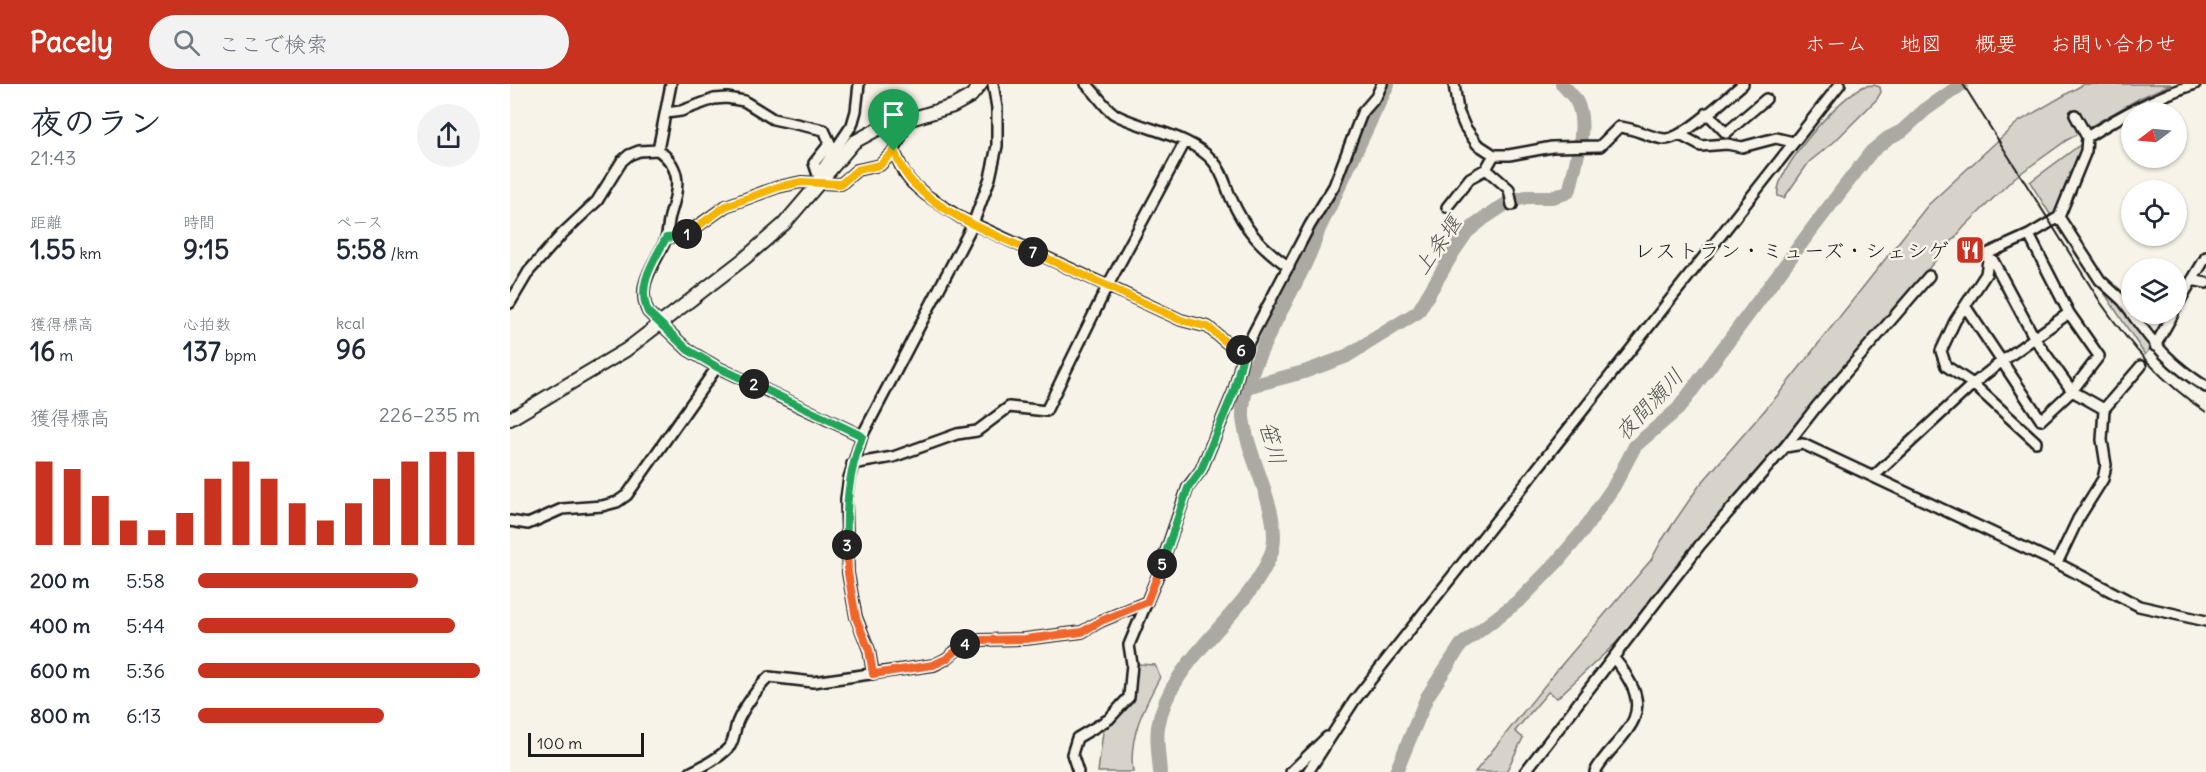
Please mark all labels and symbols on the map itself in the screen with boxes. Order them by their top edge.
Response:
pin [868,89,919,151]
north arrow [2121,102,2187,168]
water label: 上条堰 [1407,208,1469,280]
pin: 1 [672,219,702,249]
restaurant icon: レストラン・ミューズ・シェシゲ [1954,234,1986,266]
pin: 7 [1018,237,1048,267]
place label: レストラン・ミューズ・シェシゲ [1634,237,1949,264]
pin: 6 [1226,335,1256,365]
water label: 夜間瀬川 [1609,362,1689,446]
pin: 2 [739,369,769,399]
water label: 笹川 [1253,418,1293,468]
pin: 3 [832,530,862,560]
pin: 5 [1147,549,1177,579]
pin: 4 [950,629,980,659]
scale bar [528,730,644,758]

